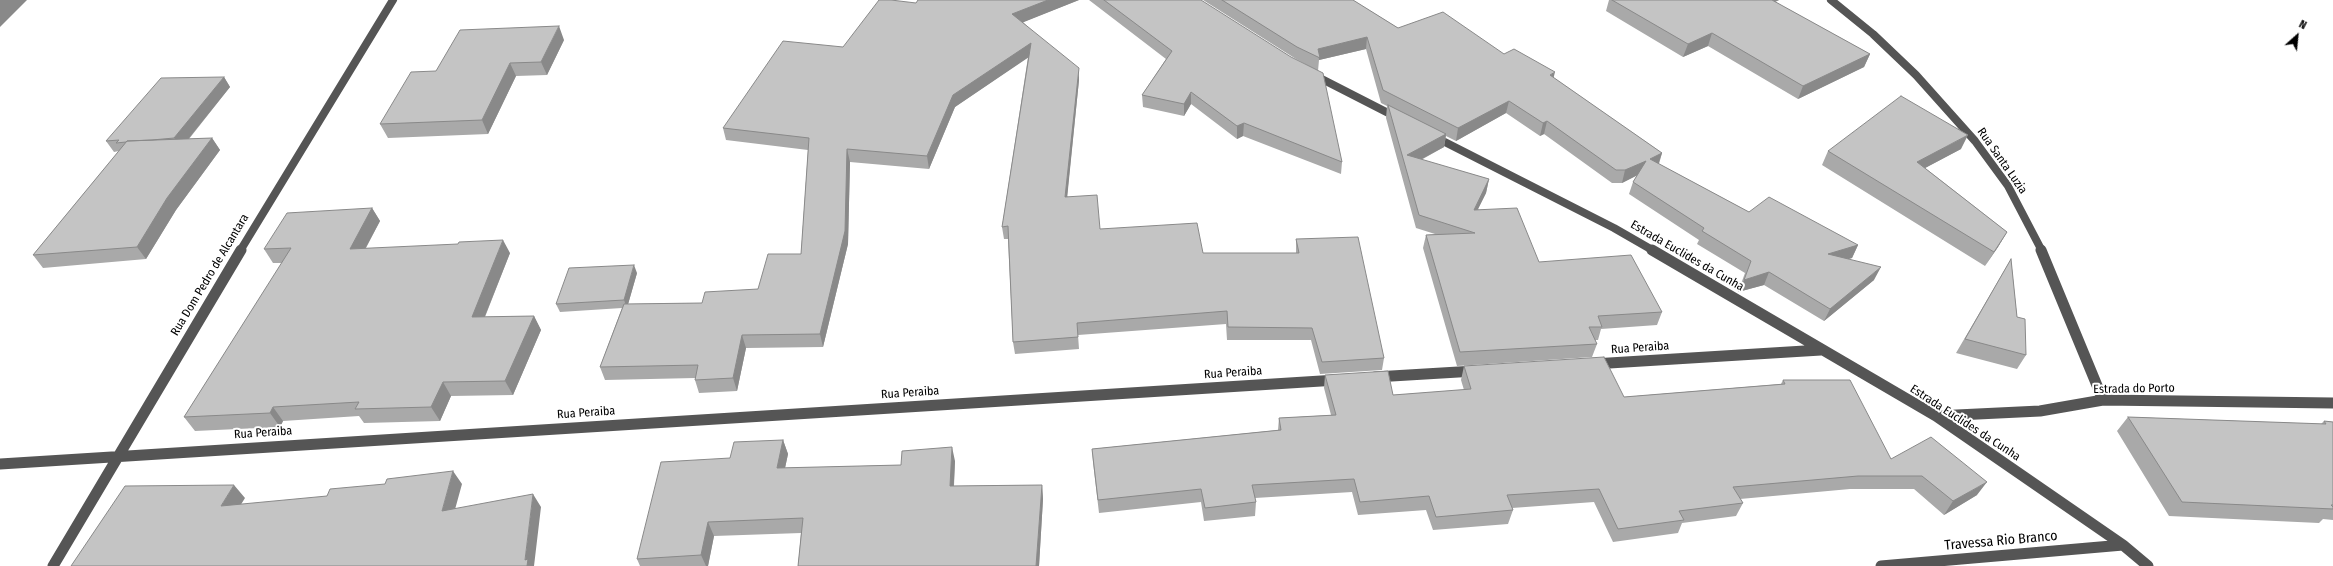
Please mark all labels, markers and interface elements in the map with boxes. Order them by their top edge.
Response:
north arrow [2277,16,2317,56]
text: N [2297,18,2309,32]
street label: Rua Santa Luzia [1974,125,2030,197]
street label: Rua Dom Pedro de Alcantara [168,212,252,338]
street label: Estrada Euclides da Cunha [1628,218,1746,294]
street label: Rua Peraiba [1610,339,1670,357]
street label: Rua Peraiba [1203,364,1263,382]
street label: Estrada do Porto [2093,381,2175,397]
street label: Estrada Euclides da Cunha [1907,382,2023,464]
street label: Rua Peraiba [880,384,940,402]
street label: Rua Peraiba [556,404,616,422]
street label: Rua Peraiba [233,424,293,442]
street label: Travessa Rio Branco [1944,528,2058,554]

